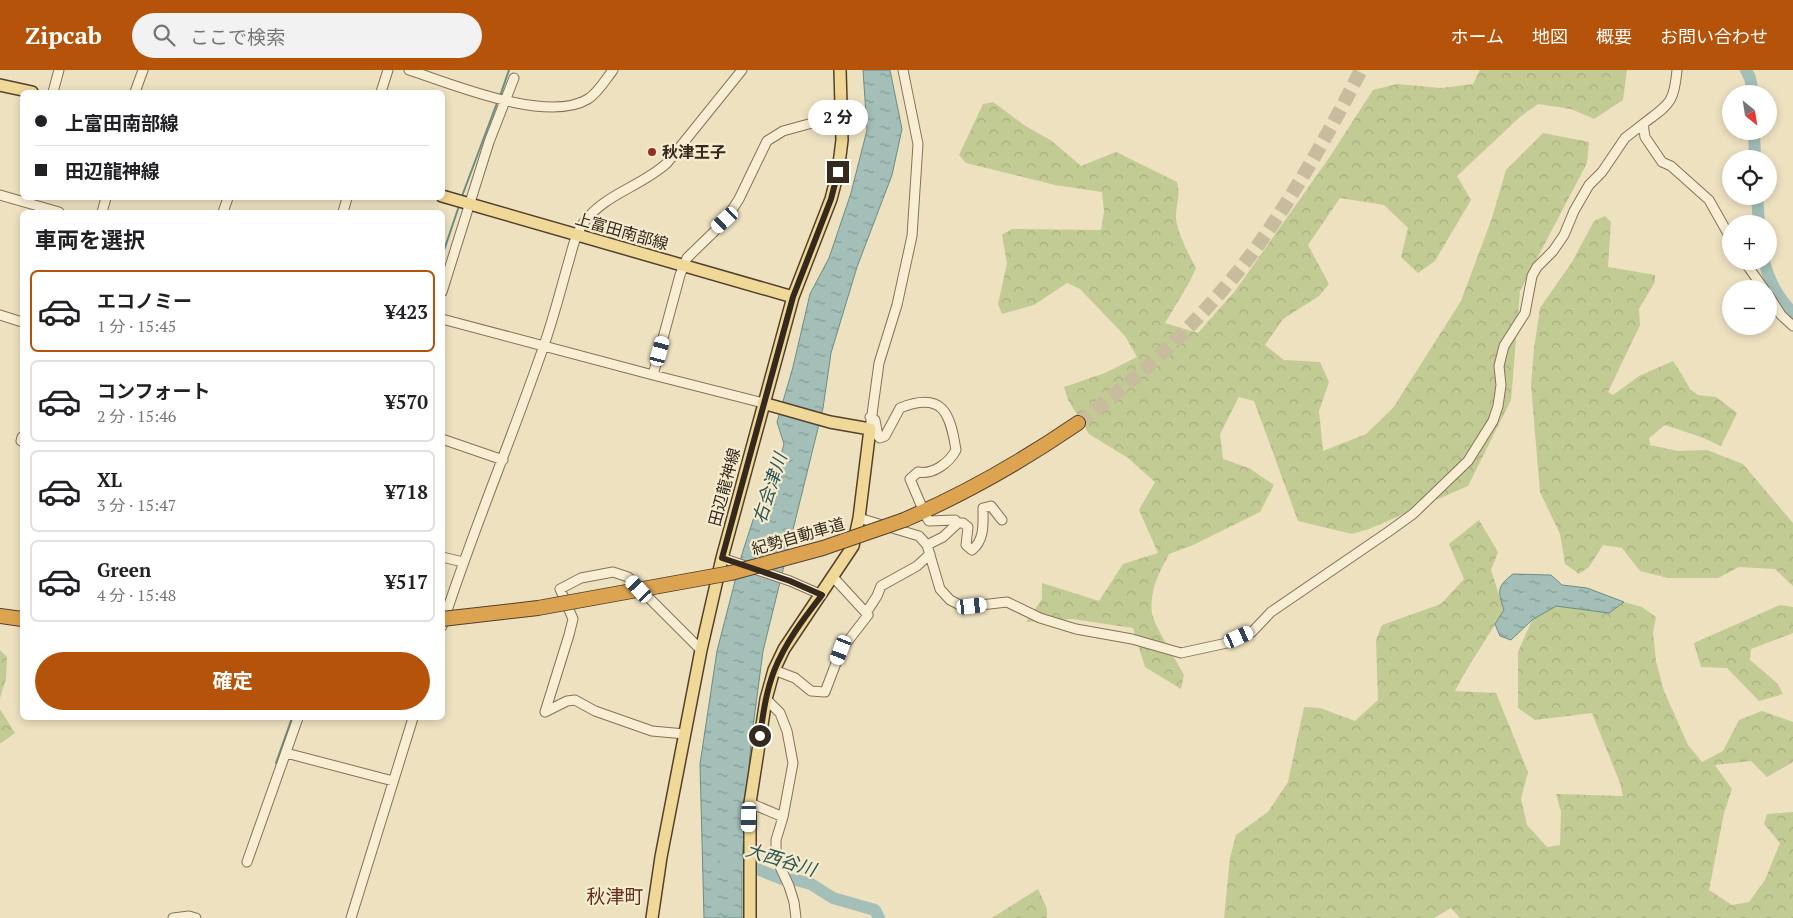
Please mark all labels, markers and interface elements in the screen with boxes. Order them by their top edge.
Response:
search box [132,13,482,58]
text: Zipcab [25,19,102,51]
icon: search [150,21,178,49]
text: ここで検索 [190,24,285,49]
text: ホーム [1451,24,1504,48]
text: 地図 [1532,24,1568,48]
text: 概要 [1596,24,1632,48]
text: お問い合わせ [1660,24,1768,48]
north arrow [1722,85,1778,140]
map controls [1722,85,1777,335]
callout: 2 分 [808,99,868,134]
text: 2 分 [823,106,853,128]
text: 上富田南部線 [65,110,179,135]
place label: 秋津王子 [662,141,726,163]
marker: 秋津王子 [646,146,658,158]
button: locate [1722,150,1777,205]
text: 田辺龍神線 [65,158,160,183]
route end [827,161,849,183]
car [708,204,741,236]
street label: 上富田南部線 [573,207,671,255]
button: + [1722,215,1777,270]
text: 車両を選択 [35,225,145,254]
button: − [1722,280,1777,335]
text: エコノミー [97,288,192,313]
icon: car [37,289,82,334]
text: ¥423 [385,299,428,324]
text: 1 分 · 15:45 [97,315,176,337]
car [648,335,671,367]
text: コンフォート [97,378,210,403]
icon: car [37,379,82,424]
text: ¥570 [385,389,428,414]
text: 2 分 · 15:46 [97,405,176,427]
street label: 田辺龍神線 [703,446,745,528]
water label: 右会津川 [746,448,792,526]
text: XL [97,467,122,492]
icon: car [37,469,82,514]
text: ¥718 [385,479,428,504]
text: 3 分 · 15:47 [97,494,176,516]
street label: 紀勢自動車道 [749,512,847,560]
text: Green [97,557,151,582]
icon: car [37,559,82,604]
text: ¥517 [385,569,428,594]
car [623,573,654,605]
text: 4 分 · 15:48 [97,584,176,606]
car [956,597,987,615]
car [1222,624,1255,650]
car [828,633,853,667]
button: 確定 [35,652,430,710]
route start [749,725,771,747]
car [740,802,757,832]
water label: 大西谷川 [743,837,821,882]
district label: 秋津町 [586,883,644,908]

